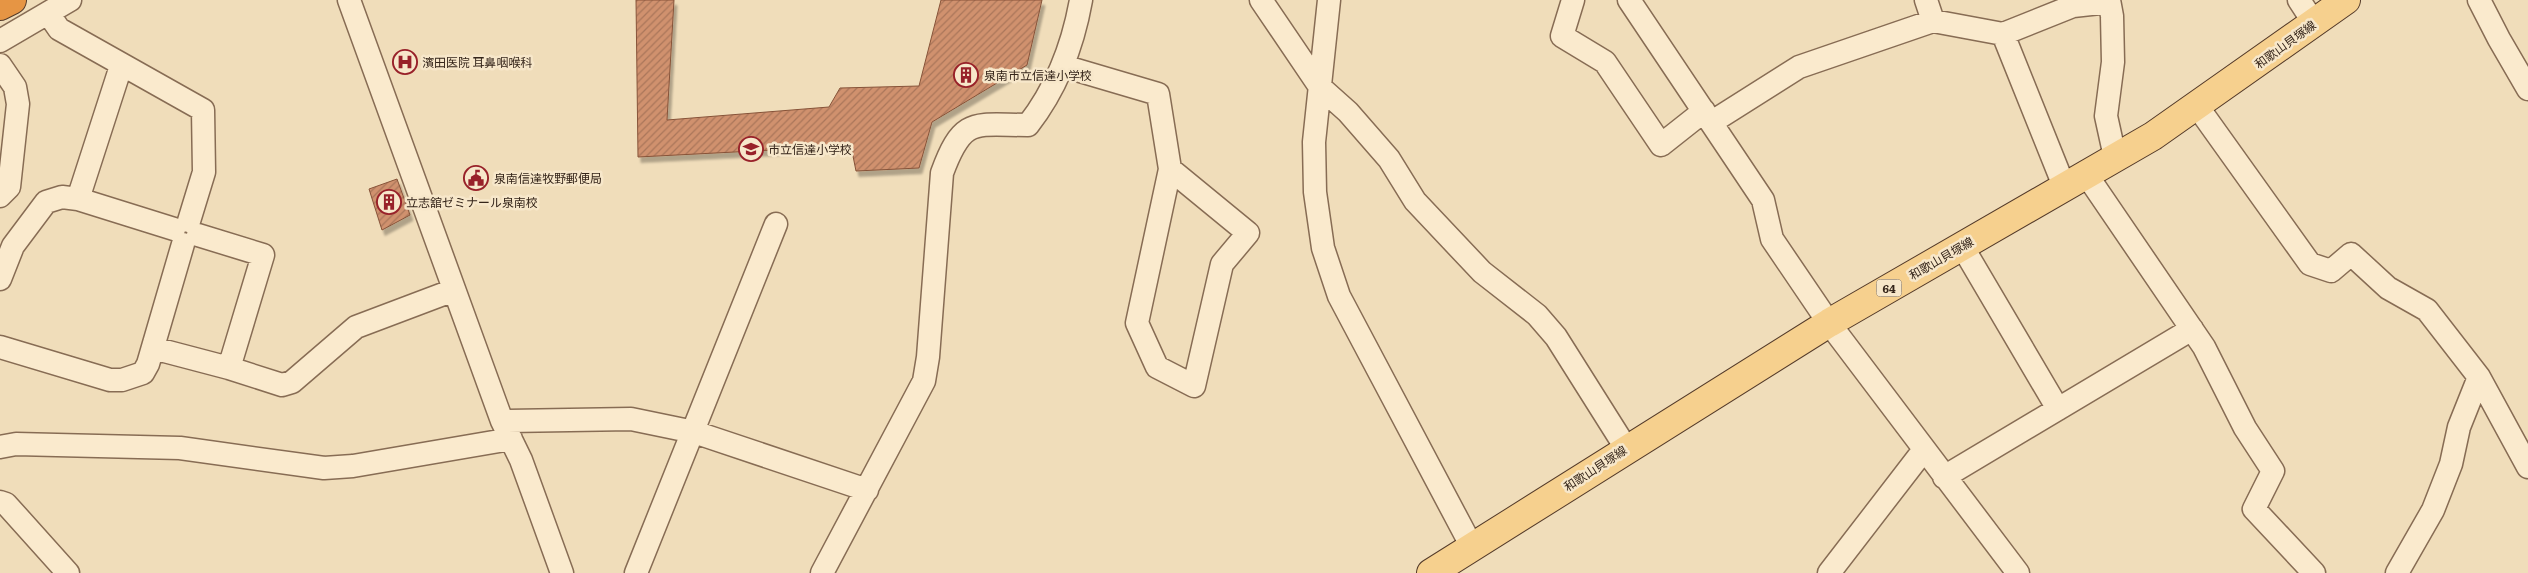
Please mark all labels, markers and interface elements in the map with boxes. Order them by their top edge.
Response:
street label: 和歌山貝塚線 [2251,16,2319,72]
hospital icon: 濱田医院 耳鼻咽喉科 [392,49,418,75]
place label: 濱田医院 耳鼻咽喉科 [422,53,532,71]
building icon: 泉南市立信達小学校 [953,62,979,88]
place label: 泉南市立信達小学校 [984,66,1092,84]
school or university icon: 市立信達小学校 [738,136,764,162]
place label: 市立信達小学校 [768,140,852,158]
public building icon: 泉南信達牧野郵便局 [463,165,489,191]
place label: 泉南信達牧野郵便局 [494,169,602,187]
building icon: 立志舘ゼミナール泉南校 [376,189,402,215]
place label: 立志舘ゼミナール泉南校 [406,193,538,211]
street label: 和歌山貝塚線 [1905,232,1977,284]
road number: 64 [1876,280,1902,296]
street label: 和歌山貝塚線 [1560,441,1630,495]

